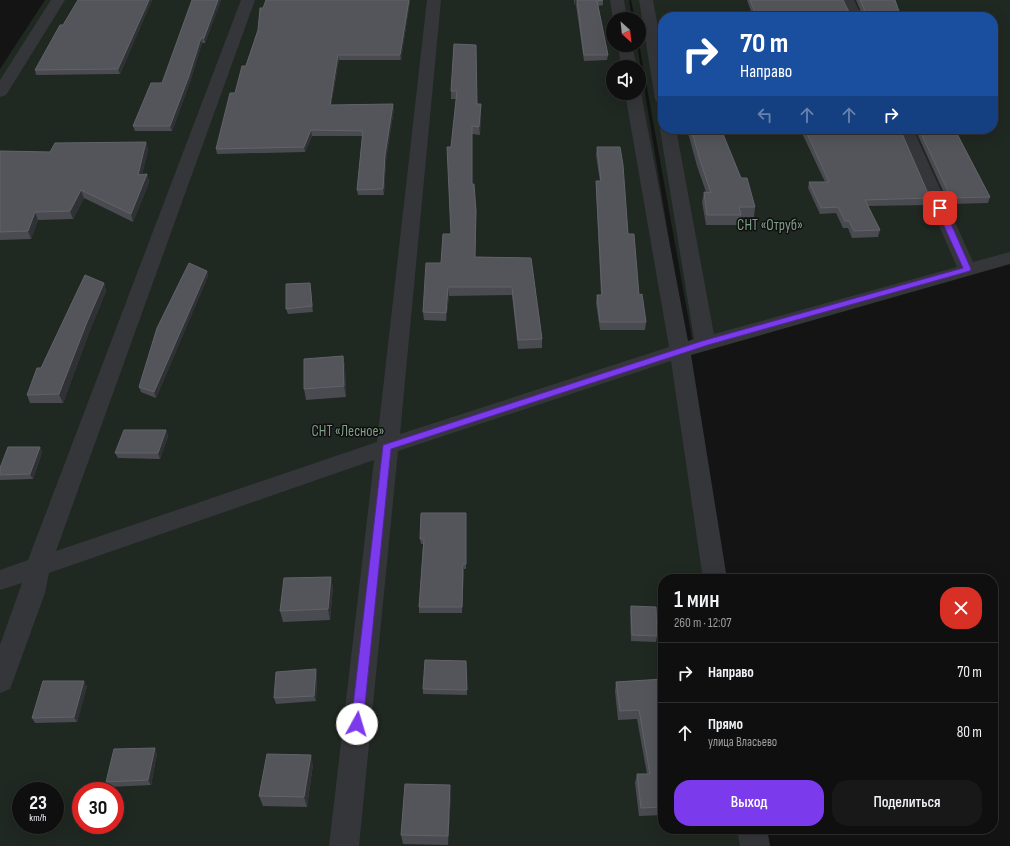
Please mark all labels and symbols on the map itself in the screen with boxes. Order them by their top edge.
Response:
north arrow [606,12,646,52]
pin [923,191,957,225]
park label: СНТ «Отруб» [737,216,803,235]
park label: СНТ «Лесное» [311,422,385,441]
position arrow [336,703,378,745]
speed limit sign: 30 [72,782,124,834]

